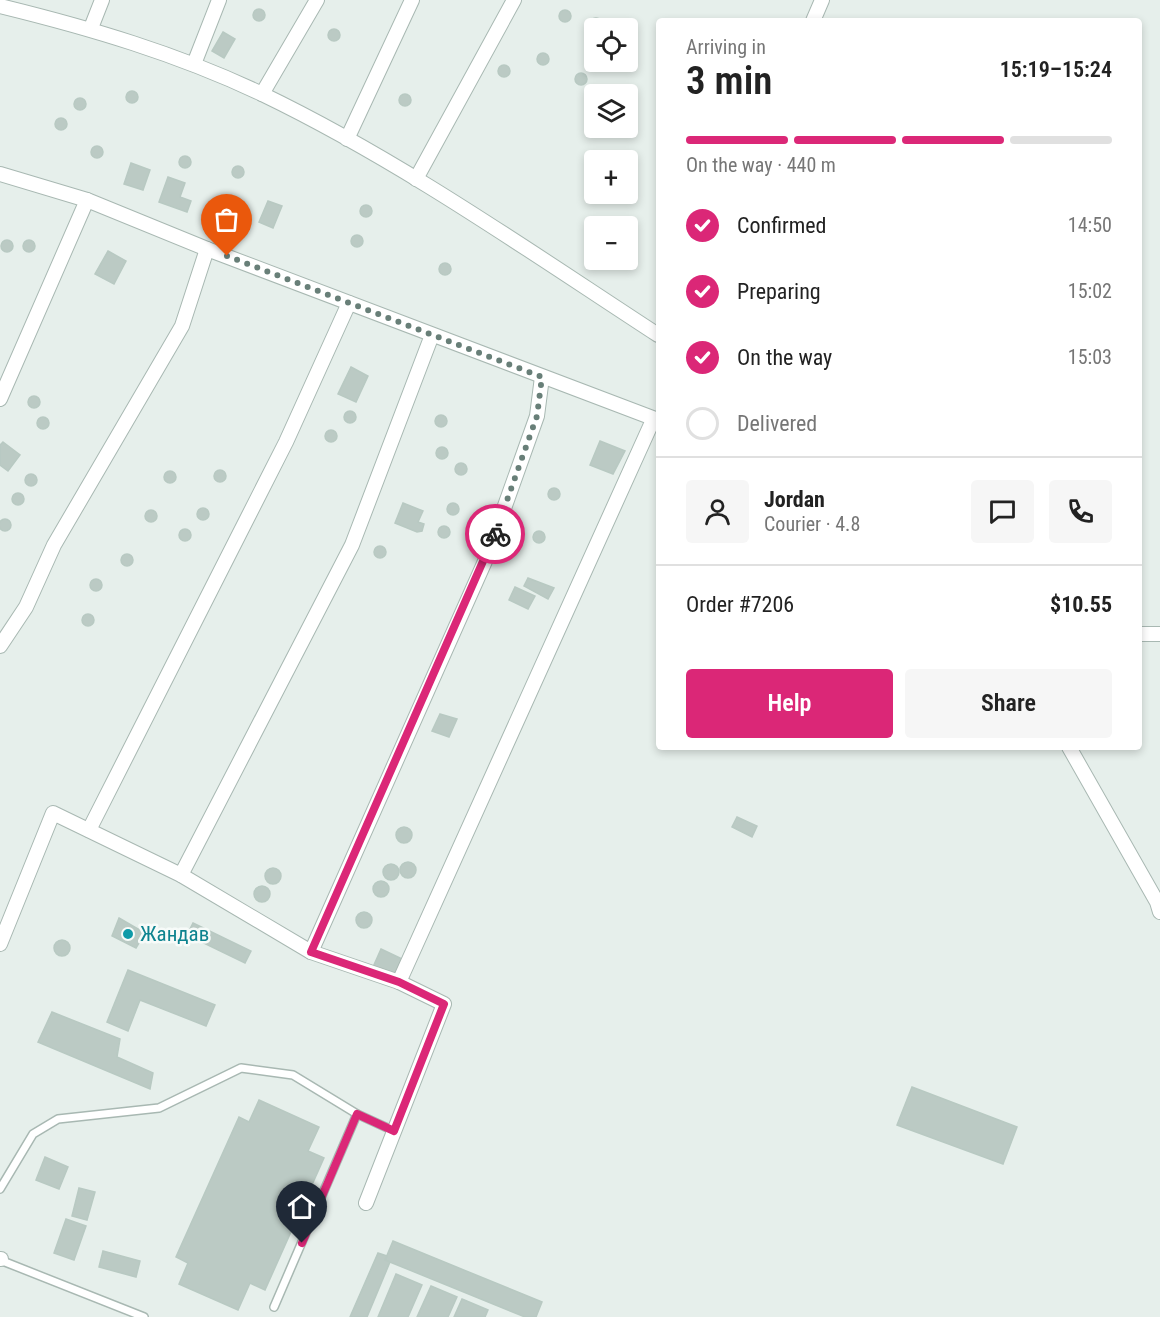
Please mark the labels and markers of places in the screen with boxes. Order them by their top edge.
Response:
pin [201,194,252,256]
place label: Жандав [140,922,209,946]
marker: Жандав [121,927,135,941]
pin [276,1181,327,1243]

